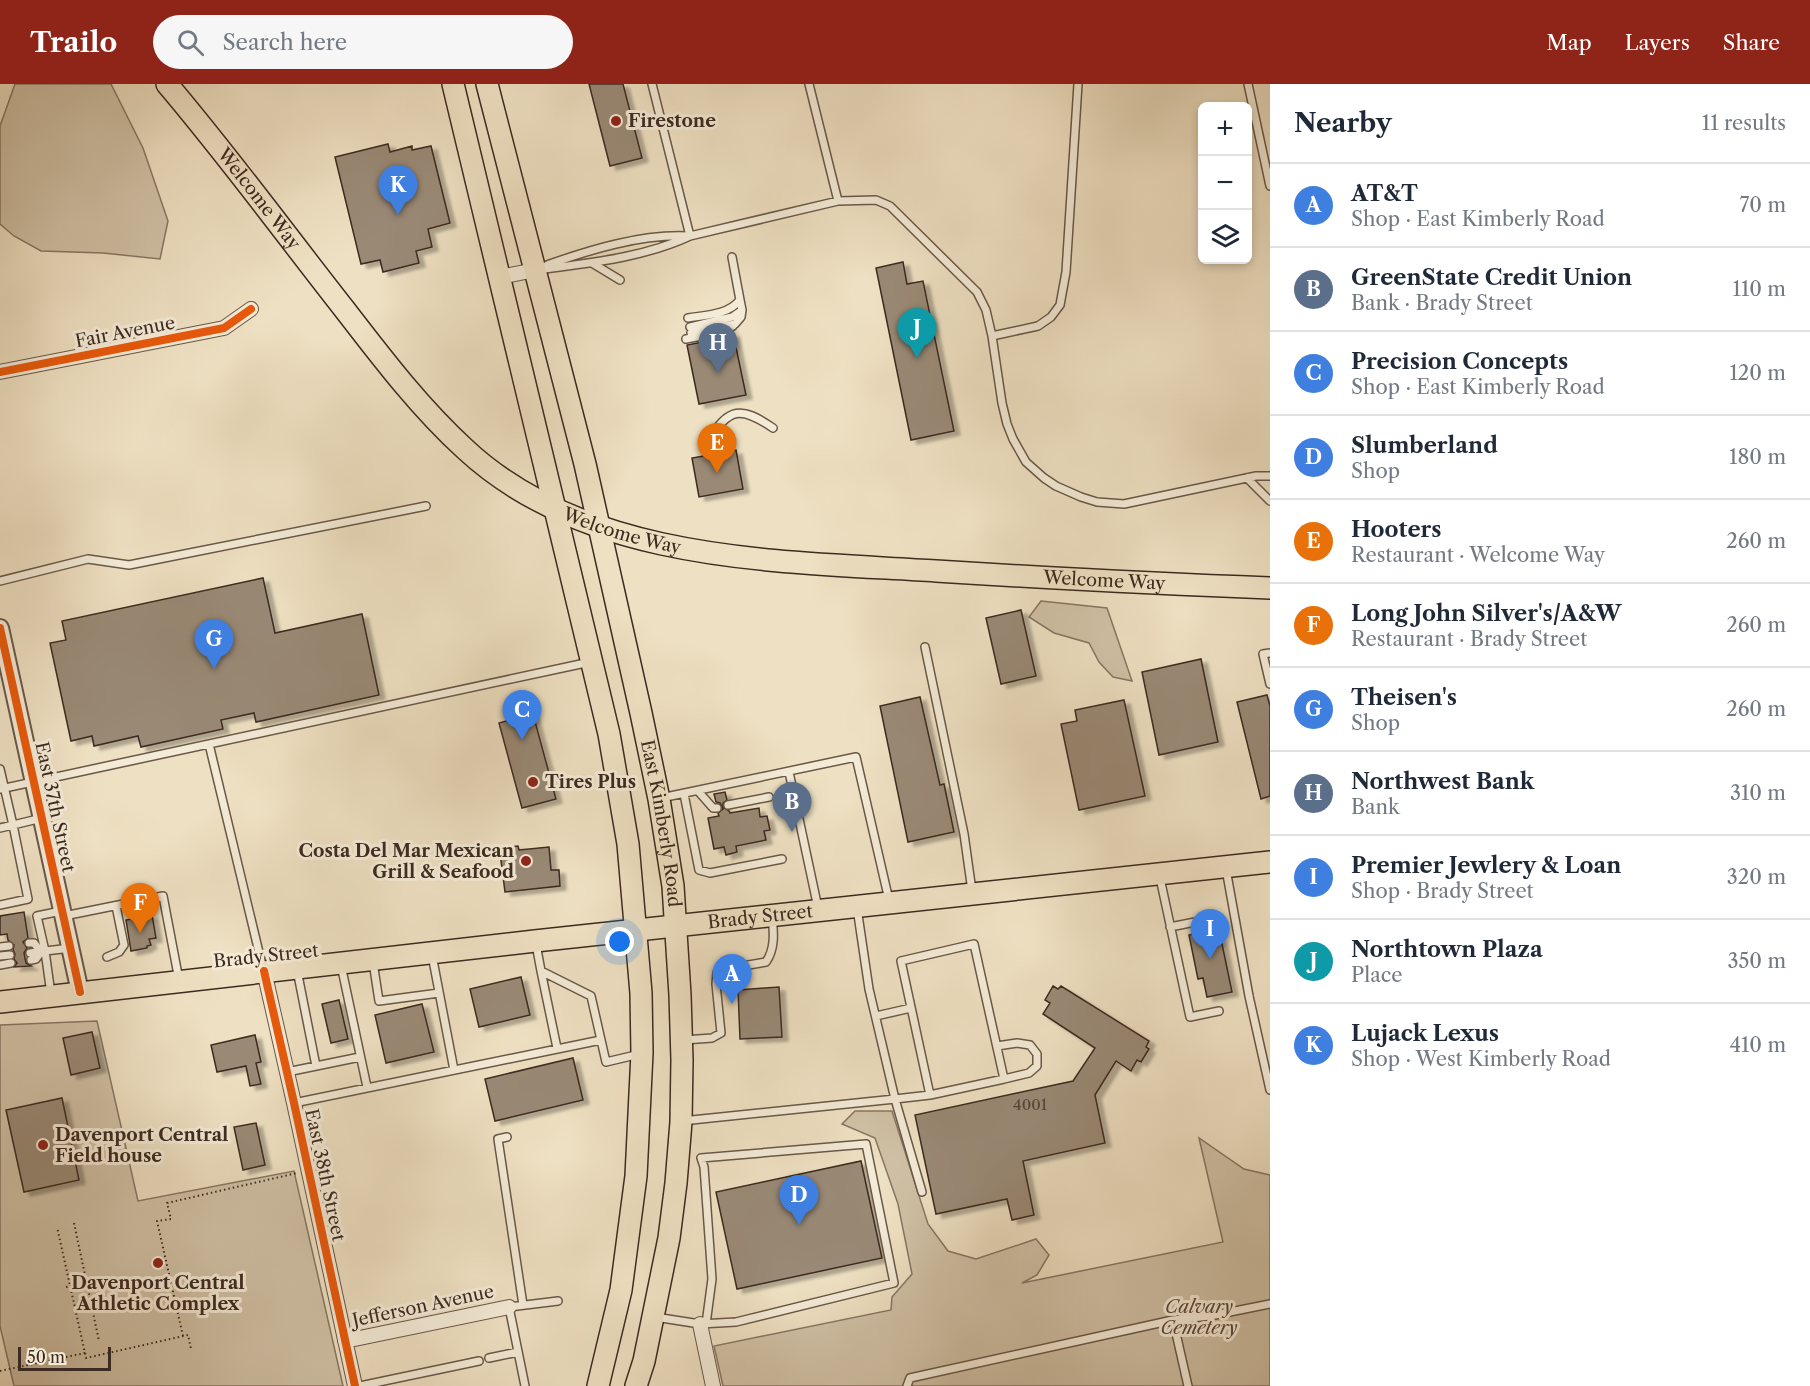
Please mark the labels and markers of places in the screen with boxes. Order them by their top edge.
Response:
place label: Firestone [628,110,716,132]
marker: Firestone [609,114,623,128]
pin: K [378,166,418,215]
pin: J [898,308,936,358]
pin: H [698,324,738,373]
pin: E [698,424,736,473]
pin: G [194,620,234,669]
pin: C [502,690,542,740]
place label: Tires Plus [545,771,636,793]
marker: Tires Plus [526,775,540,789]
pin: B [772,782,812,832]
place label: Costa Del Mar Mexican Grill & Seafood [299,840,515,883]
marker: Costa Del Mar Mexican Grill & Seafood [519,854,533,868]
pin: F [120,884,160,933]
pin: I [1190,910,1230,959]
pin: A [712,954,752,1004]
place label: Davenport Central Field house [55,1124,228,1167]
marker: Davenport Central Field house [36,1138,50,1152]
pin: D [780,1176,818,1225]
marker: Davenport Central Athletic Complex [151,1256,165,1270]
place label: Davenport Central Athletic Complex [71,1272,245,1315]

